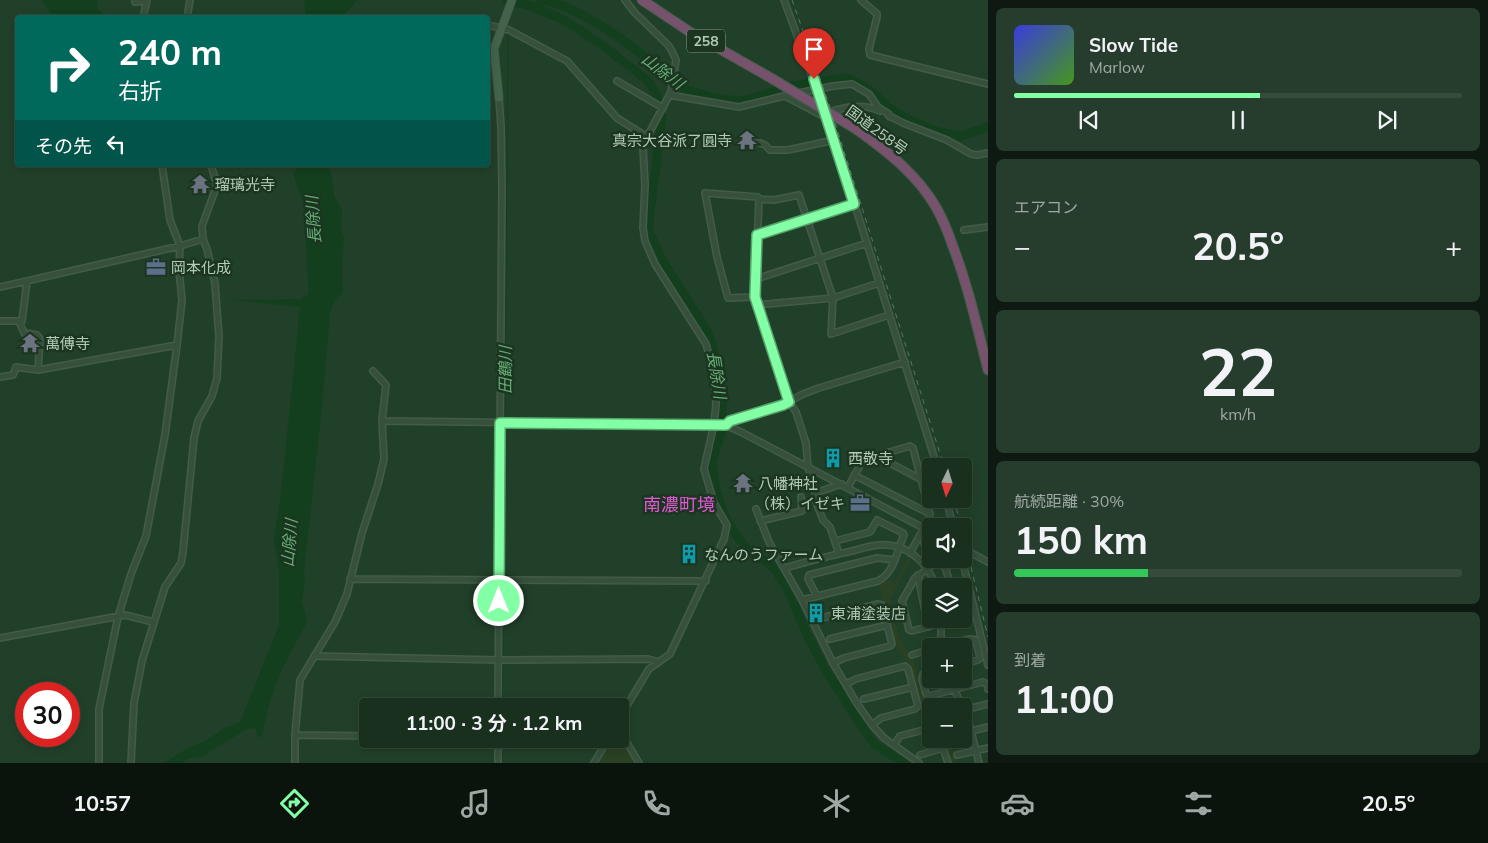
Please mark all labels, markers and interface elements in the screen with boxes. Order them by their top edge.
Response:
pin [793,28,835,79]
road number: 258 [687,29,725,52]
text: 240 m [118,30,222,74]
text: Slow Tide [1089,33,1178,57]
icon: right [35,35,100,100]
icon: arrive [800,35,828,63]
water label: 山除川 [638,49,690,95]
text: Marlow [1089,57,1145,77]
text: 右折 [118,77,162,105]
street label: 国道258号 [842,101,912,159]
icon: previous [1075,106,1103,134]
icon: pause [1224,106,1252,134]
icon: next [1373,106,1401,134]
temple icon: 真宗大谷派了圓寺 [736,129,758,151]
icon: left [102,130,130,158]
place label: 真宗大谷派了圓寺 [612,131,732,150]
text: その先 [35,134,92,158]
temple icon: 瑠璃光寺 [189,173,211,195]
place label: 瑠璃光寺 [215,175,275,194]
water label: 長除川 [301,193,325,245]
text: エアコン [1014,197,1078,217]
text: 20.5° [1192,222,1284,270]
text: − [1014,229,1031,264]
text: + [1445,229,1462,264]
office icon: 岡本化成 [145,256,167,278]
place label: 岡本化成 [171,258,231,277]
text: 22 [1199,331,1277,412]
temple icon: 萬傅寺 [19,332,41,354]
place label: 萬傅寺 [45,334,90,353]
water label: 田鶴川 [495,344,515,394]
water label: 長除川 [703,350,731,402]
text: km/h [1220,404,1256,424]
building icon: 西敬寺 [822,447,844,469]
place label: 西敬寺 [848,449,893,468]
north arrow [922,458,972,508]
map controls [922,458,972,748]
temple icon: 八幡神社 [732,472,754,494]
place label: 八幡神社 [758,474,818,493]
text: 航続距離 · 30% [1014,491,1124,511]
office icon: （株）イゼキ [849,492,871,514]
district label: 南濃町境 [643,493,715,516]
place label: （株）イゼキ [755,494,845,513]
water label: 山除川 [277,516,301,568]
text: 150 km [1014,516,1148,564]
button: sound [922,518,972,568]
building icon: なんのうファーム [678,543,700,565]
place label: なんのうファーム [704,545,823,564]
position arrow [472,574,524,626]
button: layers [922,578,972,628]
building icon: 東浦塗装店 [805,602,827,624]
place label: 東浦塗装店 [831,604,906,623]
button: + [922,638,972,688]
text: 到着 [1014,650,1046,670]
text: 11:00 [1014,675,1115,723]
speed limit sign: 30 [15,682,80,747]
button: − [922,698,972,748]
text: 11:00 · 3 分 · 1.2 km [406,711,582,735]
icon: directions [277,786,312,821]
icon: music [458,786,493,821]
icon: phone [639,786,674,821]
icon: climate [819,786,854,821]
icon: car [1000,786,1035,821]
icon: filters [1181,786,1216,821]
text: 10:57 [73,789,131,817]
text: 20.5° [1362,789,1415,817]

